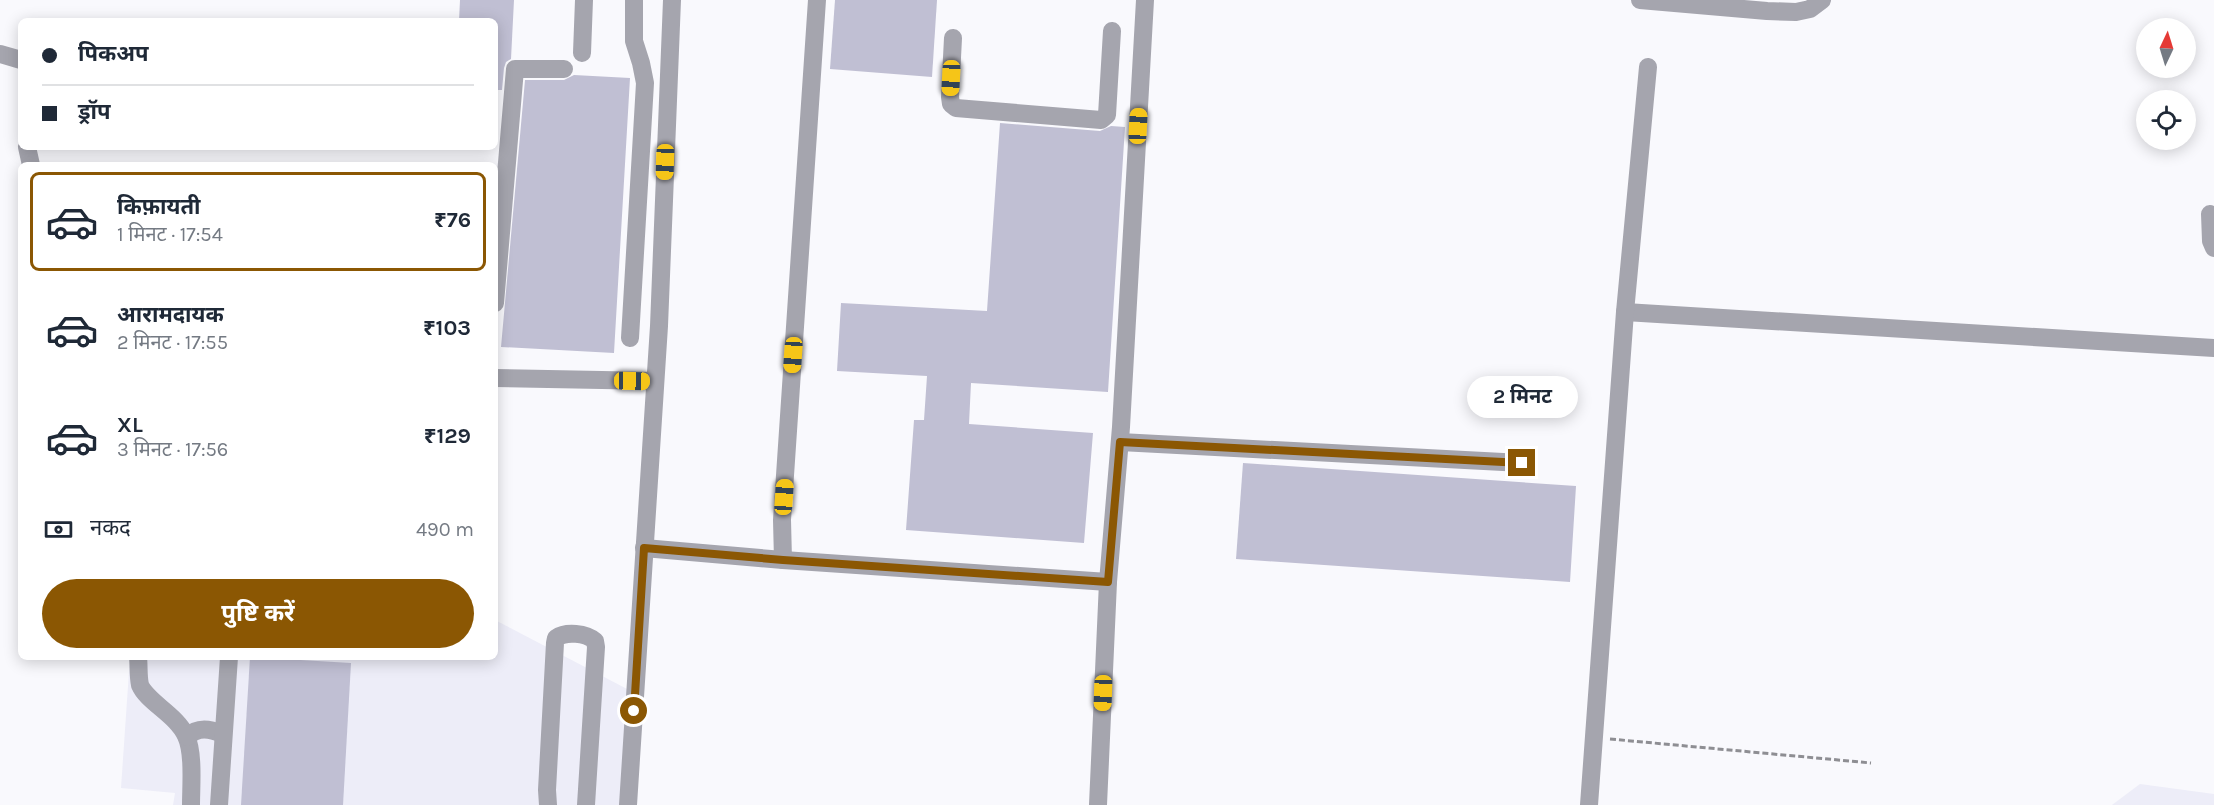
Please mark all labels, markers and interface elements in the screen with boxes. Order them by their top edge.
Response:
north arrow [2136,18,2196,78]
map controls [2136,18,2196,150]
text: पिकअप [78,41,149,67]
car [941,60,961,96]
button: locate [2136,90,2196,150]
text: ड्रॉप [78,99,111,125]
car [1128,108,1148,144]
car [655,144,675,180]
text: किफ़ायती [117,194,201,220]
icon: car [45,195,99,249]
text: ₹76 [434,207,471,233]
text: 1 मिनट · 17:54 [117,223,223,246]
text: आरामदायक [117,302,224,328]
icon: car [45,303,99,357]
text: ₹103 [423,315,471,341]
text: 2 मिनट · 17:55 [117,331,228,354]
car [783,336,803,374]
car [614,372,650,390]
callout: 2 मिनट [1466,376,1577,418]
text: 2 मिनट [1493,385,1552,408]
icon: car [45,411,99,465]
text: XL [117,412,143,438]
text: ₹129 [424,423,471,449]
text: 3 मिनट · 17:56 [117,438,228,461]
route end [1508,449,1535,476]
car [774,478,794,516]
icon: cash [42,513,75,546]
text: नकद [90,515,131,541]
text: 490 m [416,518,474,541]
button: पुष्टि करें [42,579,474,648]
car [1093,675,1113,711]
route start [620,697,647,724]

